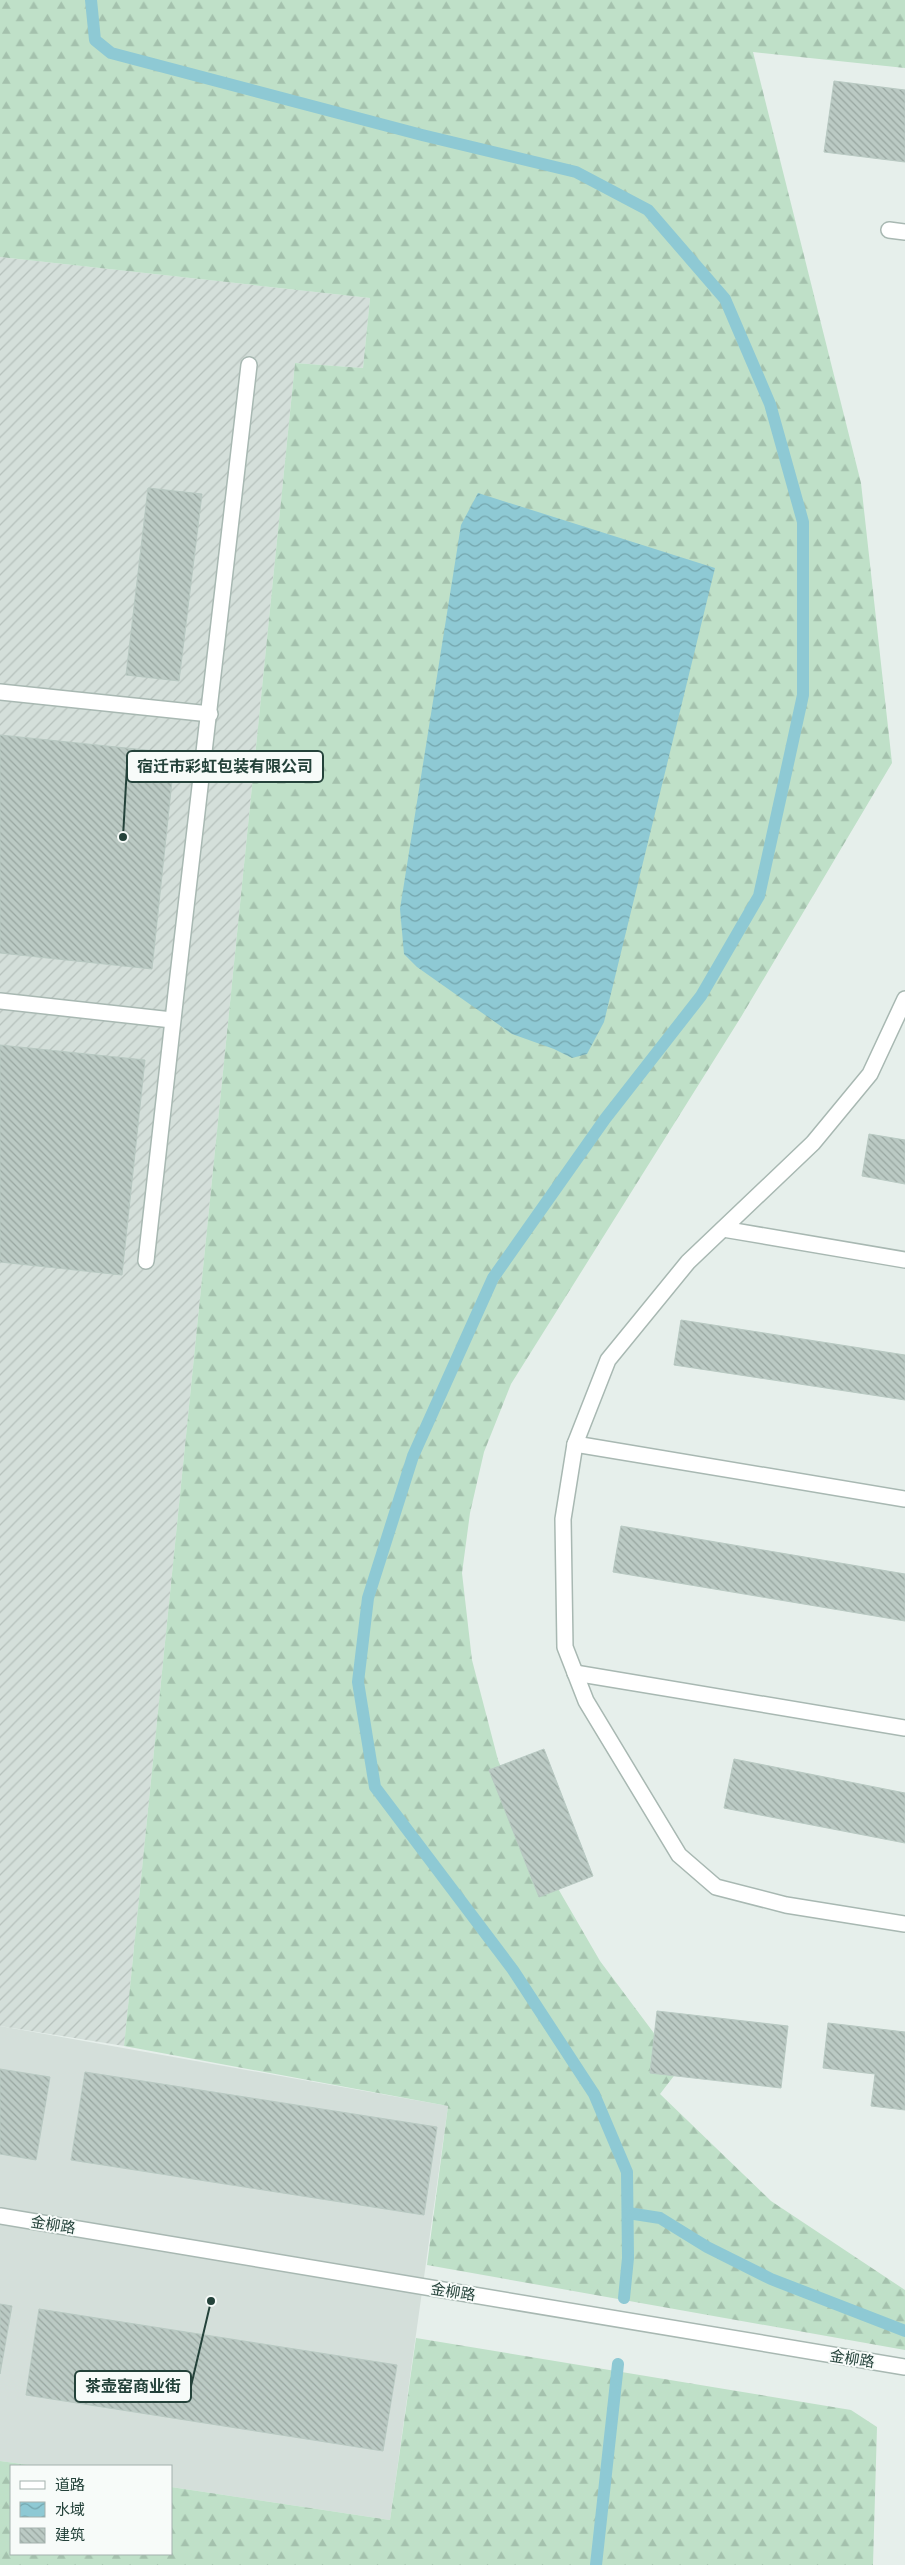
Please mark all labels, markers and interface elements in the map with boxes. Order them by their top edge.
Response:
callout: 宿迁市彩虹包装有限公司 [127,751,323,782]
text: 宿迁市彩虹包装有限公司 [137,758,313,778]
street label: 金柳路 [29,2214,76,2239]
street label: 金柳路 [429,2281,476,2306]
street label: 金柳路 [828,2348,875,2373]
callout: 茶壶窑商业街 [75,2371,191,2402]
text: 茶壶窑商业街 [85,2378,181,2398]
legend [10,2465,172,2555]
text: 道路 [55,2477,85,2496]
text: 水域 [55,2502,85,2521]
text: 建筑 [55,2527,85,2546]

